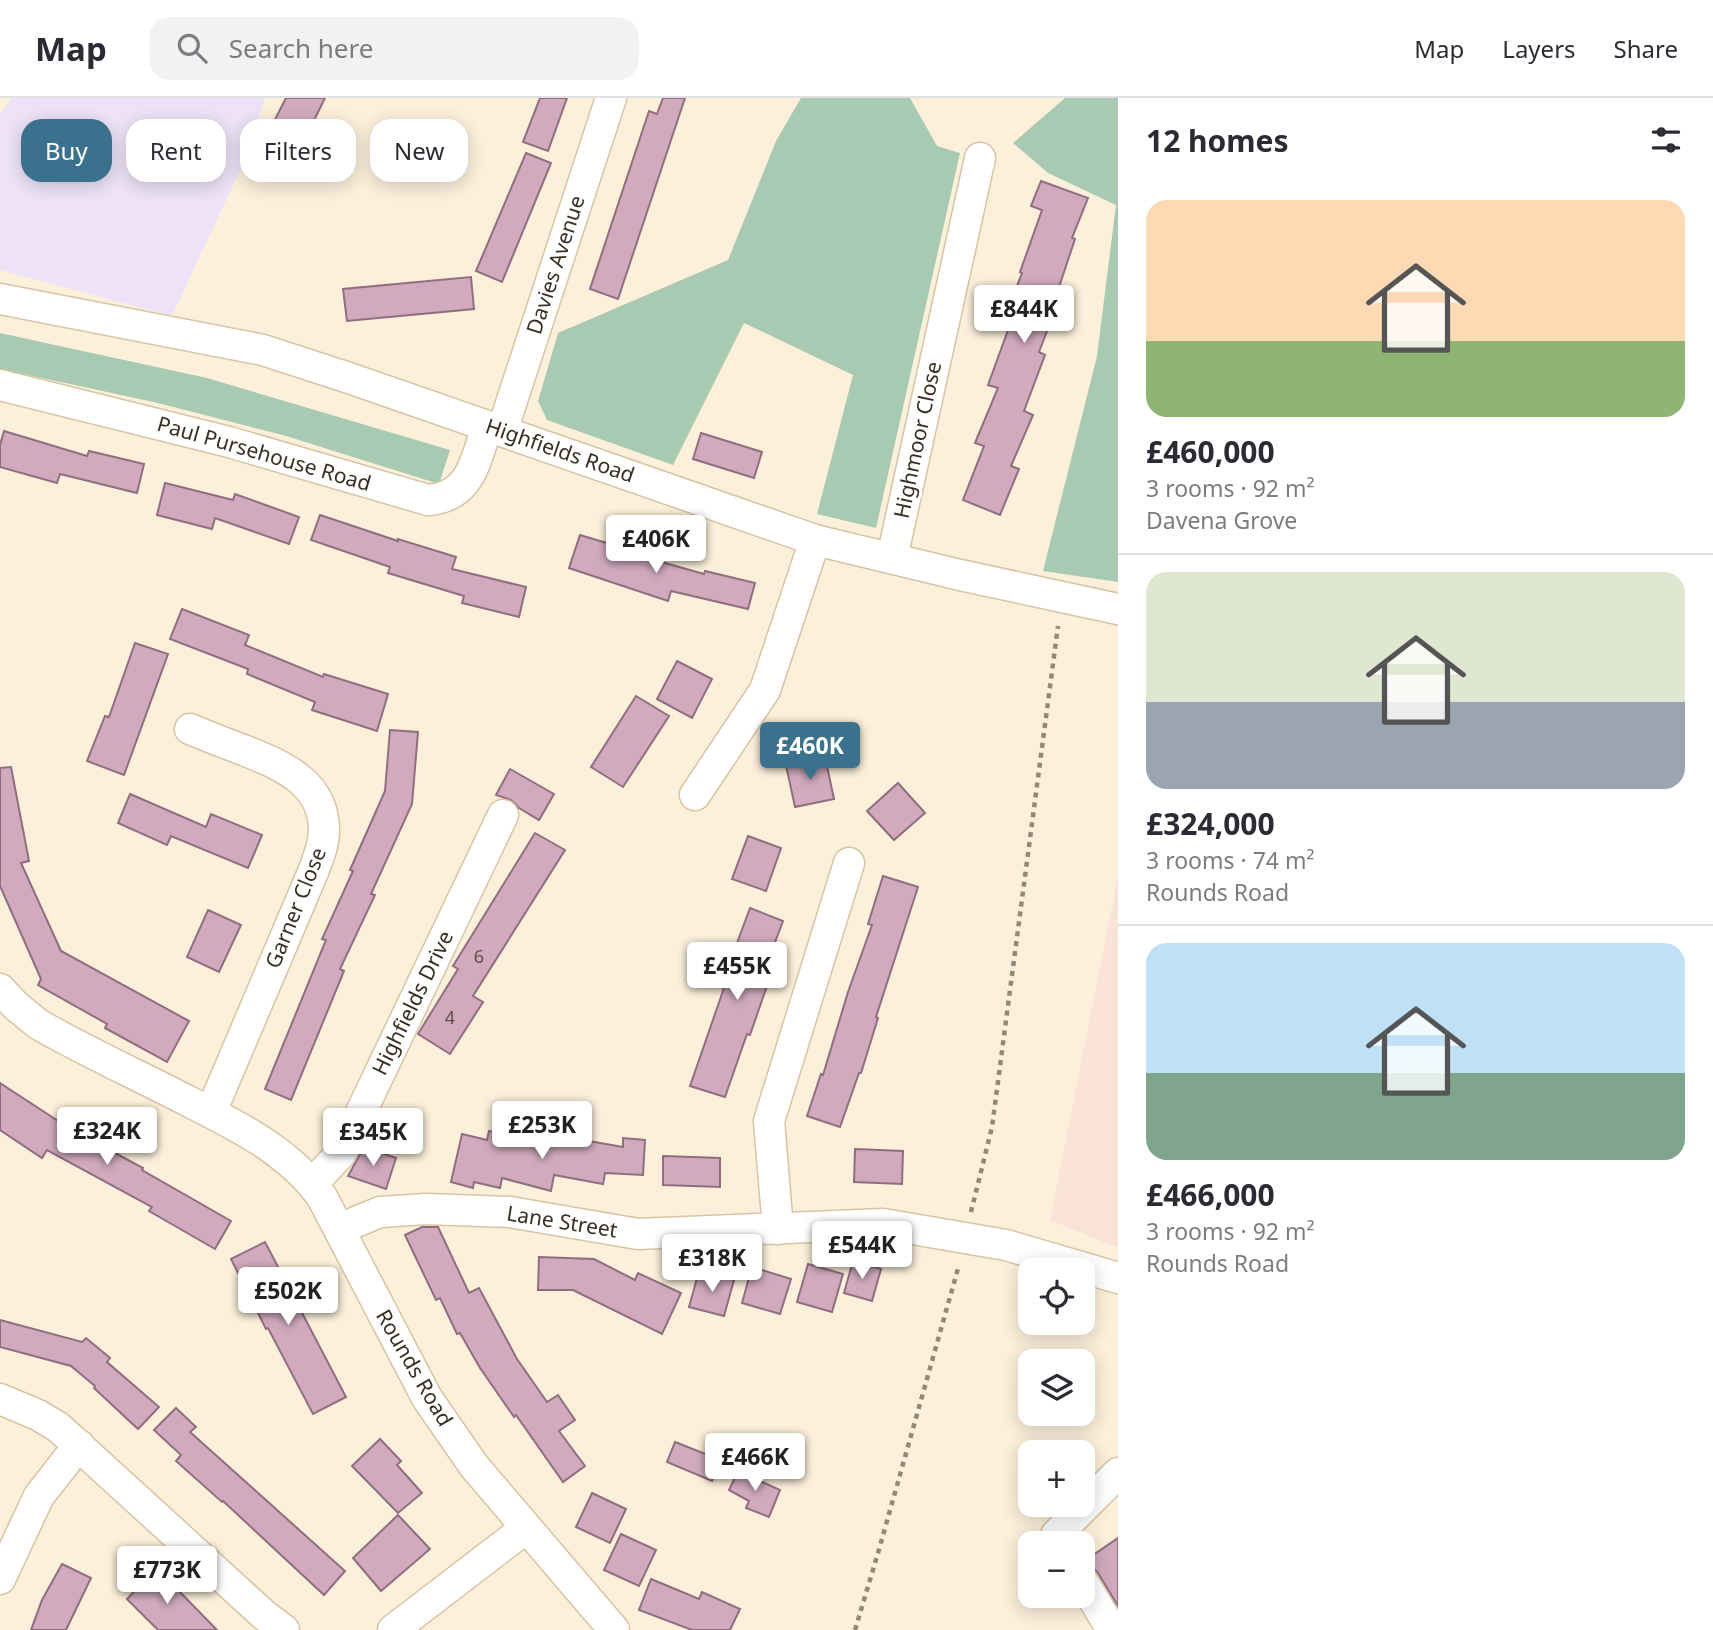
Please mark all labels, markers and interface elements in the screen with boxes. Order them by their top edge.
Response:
search box [149,17,639,80]
text: Map [35,26,107,71]
icon: search [173,29,211,67]
text: Search here [229,30,373,66]
text: Map [1414,32,1464,65]
text: Layers [1502,32,1576,65]
text: Share [1614,32,1678,65]
chip: Buy [21,119,112,182]
chip: Rent [126,119,226,182]
chip: Filters [240,119,356,182]
chip: New [370,119,468,182]
text: 12 homes [1146,120,1289,161]
icon: filters [1647,121,1685,159]
street label: Davies Avenue [519,192,591,338]
icon: home [1353,245,1479,371]
pin: £844K [975,286,1073,345]
text: £844K [990,292,1058,324]
street label: Highmoor Close [887,359,947,521]
street label: Paul Pursehouse Road [154,409,374,497]
street label: Highfields Road [482,411,638,489]
text: £460,000 [1146,431,1275,472]
text: 3 rooms · 92 m² [1146,472,1315,504]
text: Davena Grove [1146,504,1297,536]
pin: £406K [607,516,705,575]
text: £406K [622,522,690,554]
icon: home [1353,617,1479,743]
pin: £460K [761,722,859,782]
text: £460K [776,729,844,761]
text: £324,000 [1146,803,1275,844]
street label: Garner Close [258,843,332,972]
text: 3 rooms · 74 m² [1146,844,1315,876]
text: Rounds Road [1146,876,1289,908]
street label: Highfields Drive [365,926,459,1079]
pin: £455K [688,942,786,1002]
house number: 6 [474,944,484,968]
text: £455K [703,949,771,981]
icon: home [1353,988,1479,1114]
house number: 4 [445,1005,455,1029]
pin: £253K [493,1102,591,1161]
pin: £324K [58,1108,156,1167]
pin: £345K [324,1108,422,1168]
text: £253K [508,1108,576,1140]
text: £324K [73,1114,141,1146]
text: £345K [339,1115,407,1147]
text: £466,000 [1146,1174,1275,1215]
street label: Lane Street [505,1198,620,1244]
text: 3 rooms · 92 m² [1146,1215,1315,1247]
pin: £544K [813,1222,911,1281]
text: £544K [828,1228,896,1260]
pin: £318K [663,1234,761,1294]
text: £318K [678,1241,746,1273]
text: Rounds Road [1146,1247,1289,1279]
map controls [1018,1258,1095,1608]
button: locate [1018,1258,1095,1335]
pin: £502K [239,1268,337,1327]
text: £502K [254,1274,322,1306]
street label: Rounds Road [370,1304,460,1431]
button: layers [1018,1349,1095,1426]
pin: £466K [706,1434,804,1493]
text: £466K [721,1440,789,1472]
button: + [1018,1440,1095,1517]
button: − [1018,1531,1095,1608]
pin: £773K [118,1546,216,1606]
text: £773K [133,1553,201,1585]

